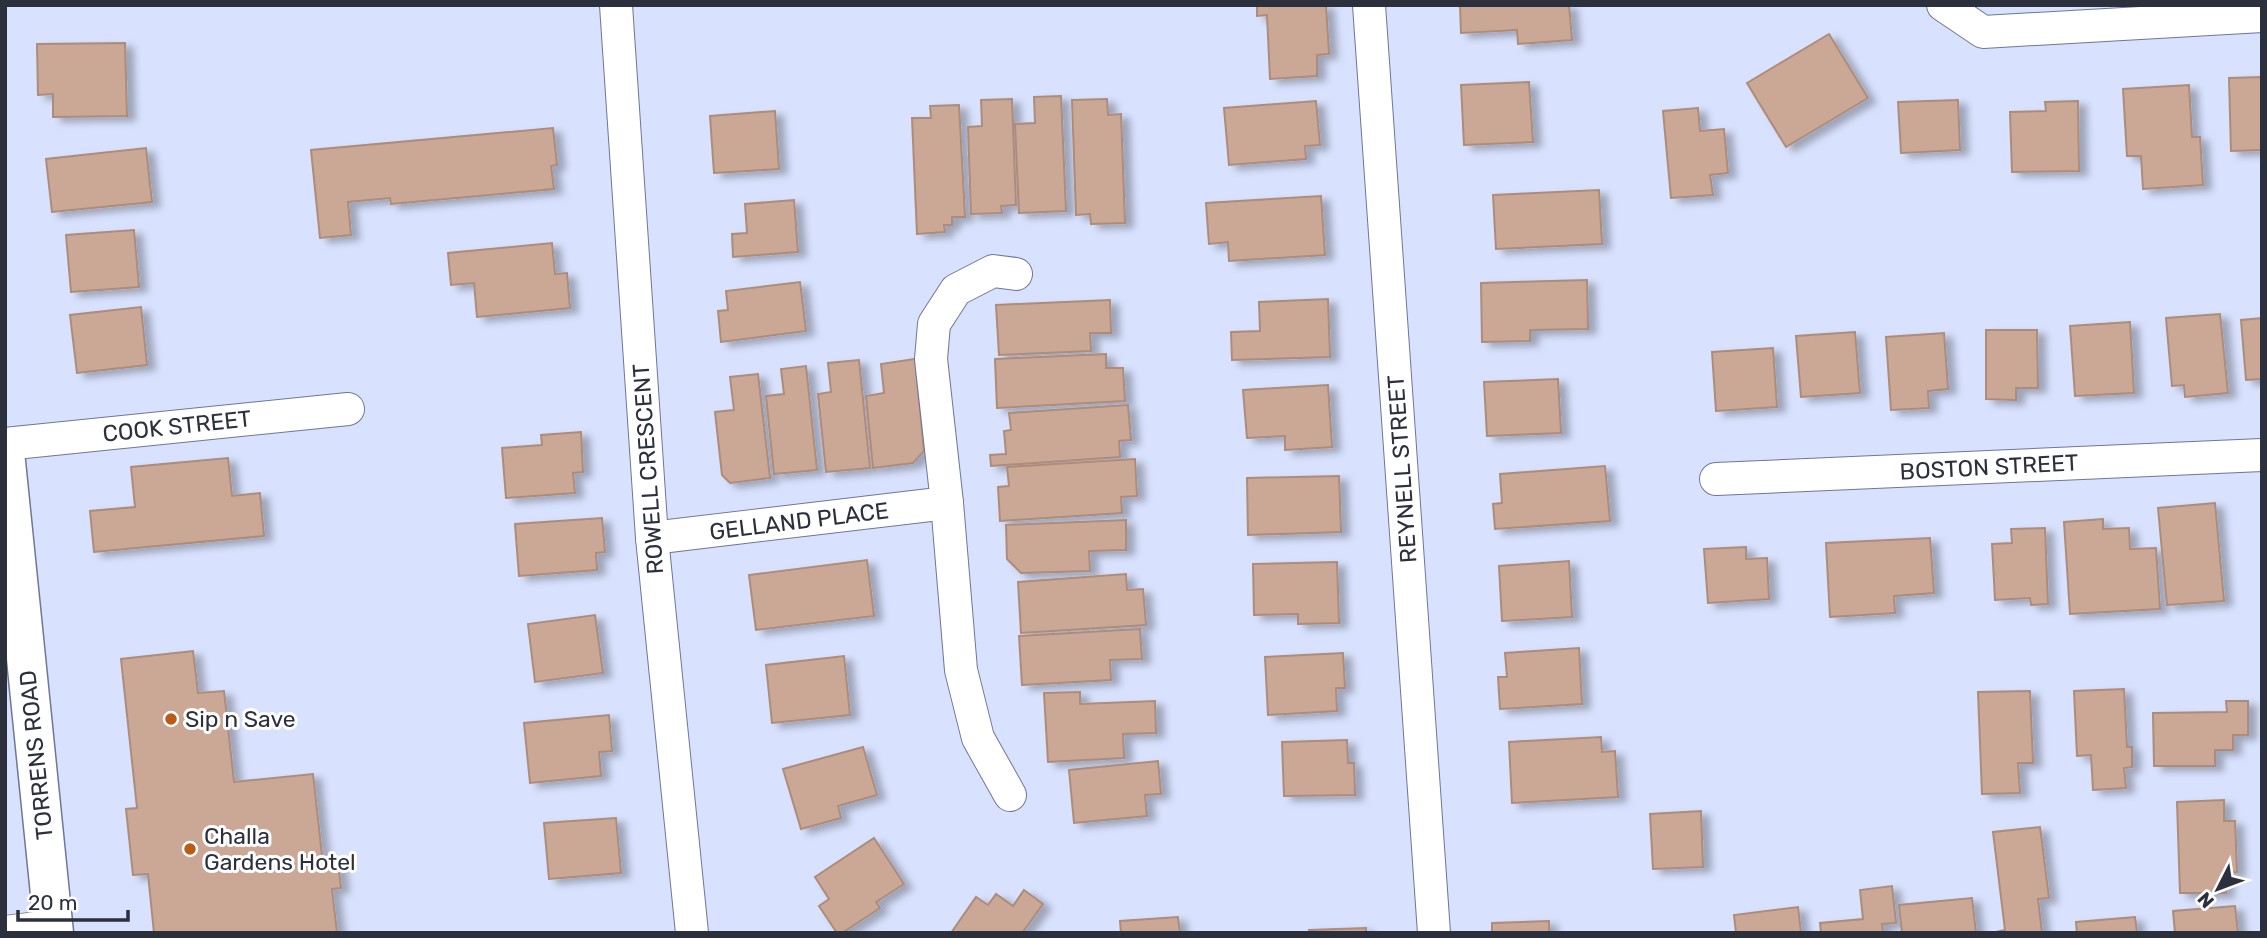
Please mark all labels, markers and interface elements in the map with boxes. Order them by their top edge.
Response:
street label: ROWELL CRESCENT [627,363,669,575]
street label: REYNELL STREET [1381,374,1423,564]
street label: COOK STREET [101,404,253,448]
street label: BOSTON STREET [1899,448,2079,486]
street label: GELLAND PLACE [708,496,890,546]
street label: TORRENS ROAD [13,669,59,841]
place label: Sip n Save [185,705,296,733]
marker: Sip n Save [163,711,179,727]
place label: Challa Gardens Hotel [204,822,356,876]
marker: Challa Gardens Hotel [182,841,198,857]
north arrow [2183,854,2253,924]
scale bar [18,878,128,922]
text: N [2193,887,2219,913]
text: 20 m [28,890,77,915]

